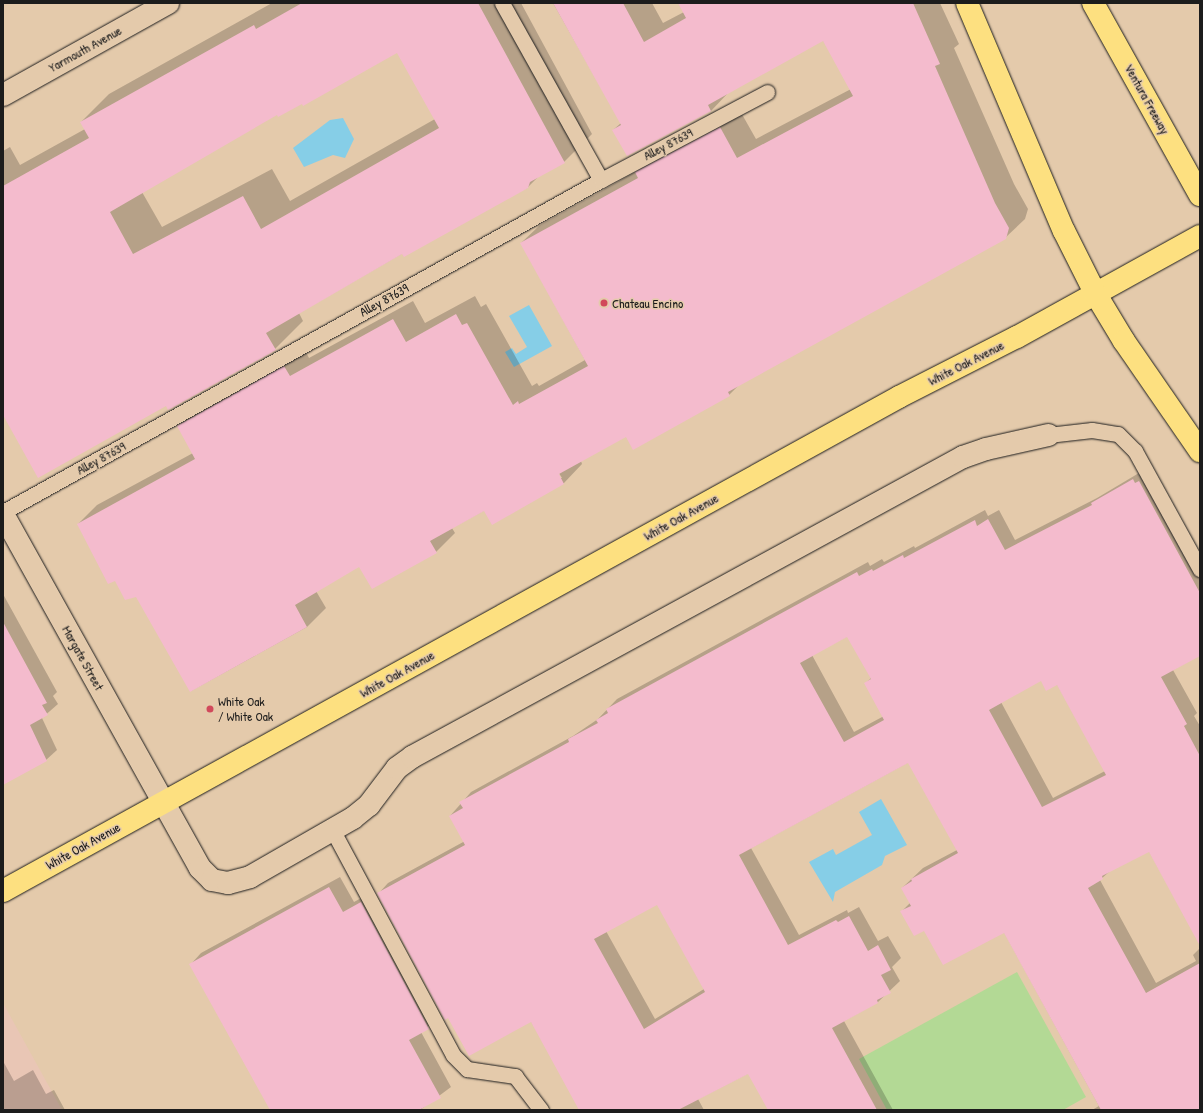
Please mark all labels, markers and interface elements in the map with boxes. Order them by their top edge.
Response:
street label: Yarmouth Avenue [46,23,124,75]
street label: Ventura Freeway [1121,61,1173,137]
street label: Alley 87639 [641,125,695,163]
street label: Alley 87639 [357,280,411,320]
place label: Chateau Encino [612,295,683,311]
marker: Chateau Encino [599,298,609,308]
street label: White Oak Avenue [926,337,1006,389]
street label: Alley 87639 [74,438,128,478]
street label: White Oak Avenue [641,490,721,544]
street label: Margate Street [59,623,107,693]
street label: White Oak Avenue [357,647,437,701]
place label: White Oak / White Oak [218,694,273,725]
marker: White Oak / White Oak [205,704,215,714]
street label: White Oak Avenue [43,819,123,873]

